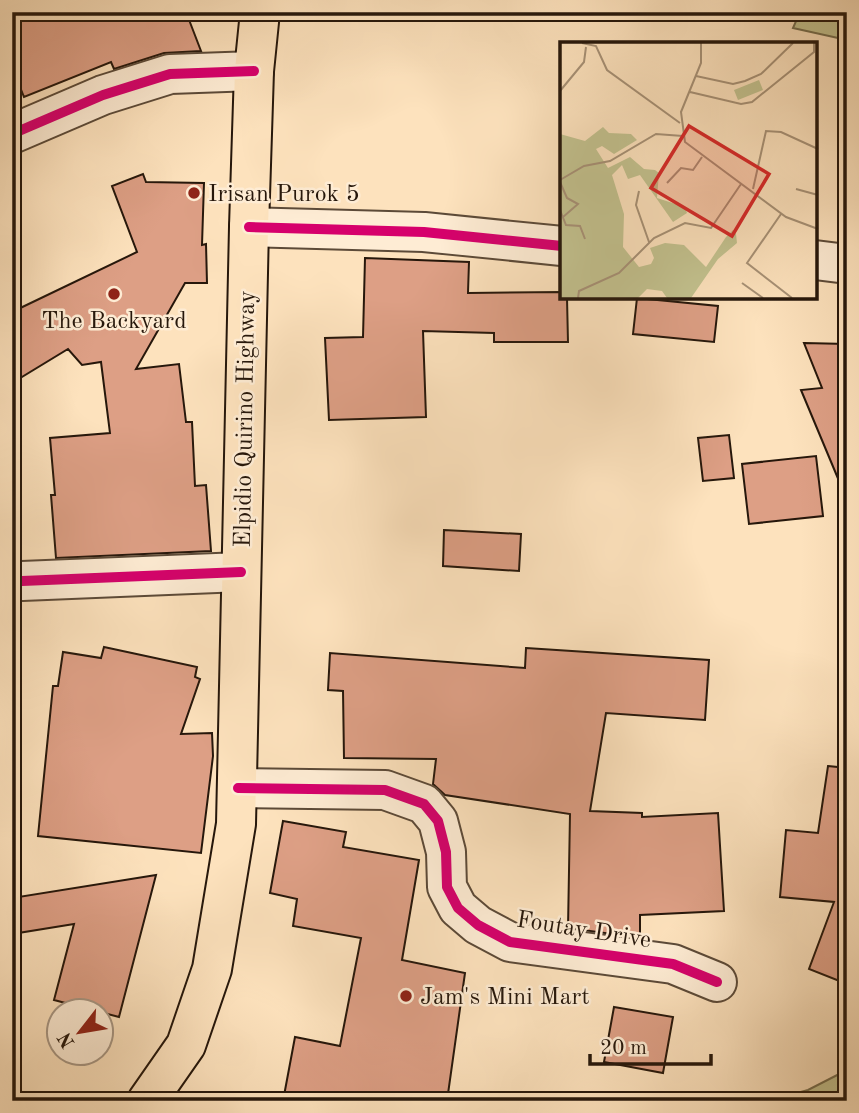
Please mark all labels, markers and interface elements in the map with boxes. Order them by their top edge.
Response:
inset map [560,42,817,299]
place label: Irisan Purok 5 [208,183,360,207]
marker: Irisan Purok 5 [186,185,202,201]
marker: The Backyard [106,286,122,302]
street label: Elpidio Quirino Highway [232,290,260,548]
place label: The Backyard [41,310,187,334]
street label: Foutay Drive [515,908,653,953]
place label: Jam's Mini Mart [420,986,590,1010]
marker: Jam's Mini Mart [398,988,414,1004]
north arrow [46,998,116,1068]
scale bar [590,1022,710,1066]
text: N [55,1028,79,1051]
text: 20 m [600,1038,647,1059]

